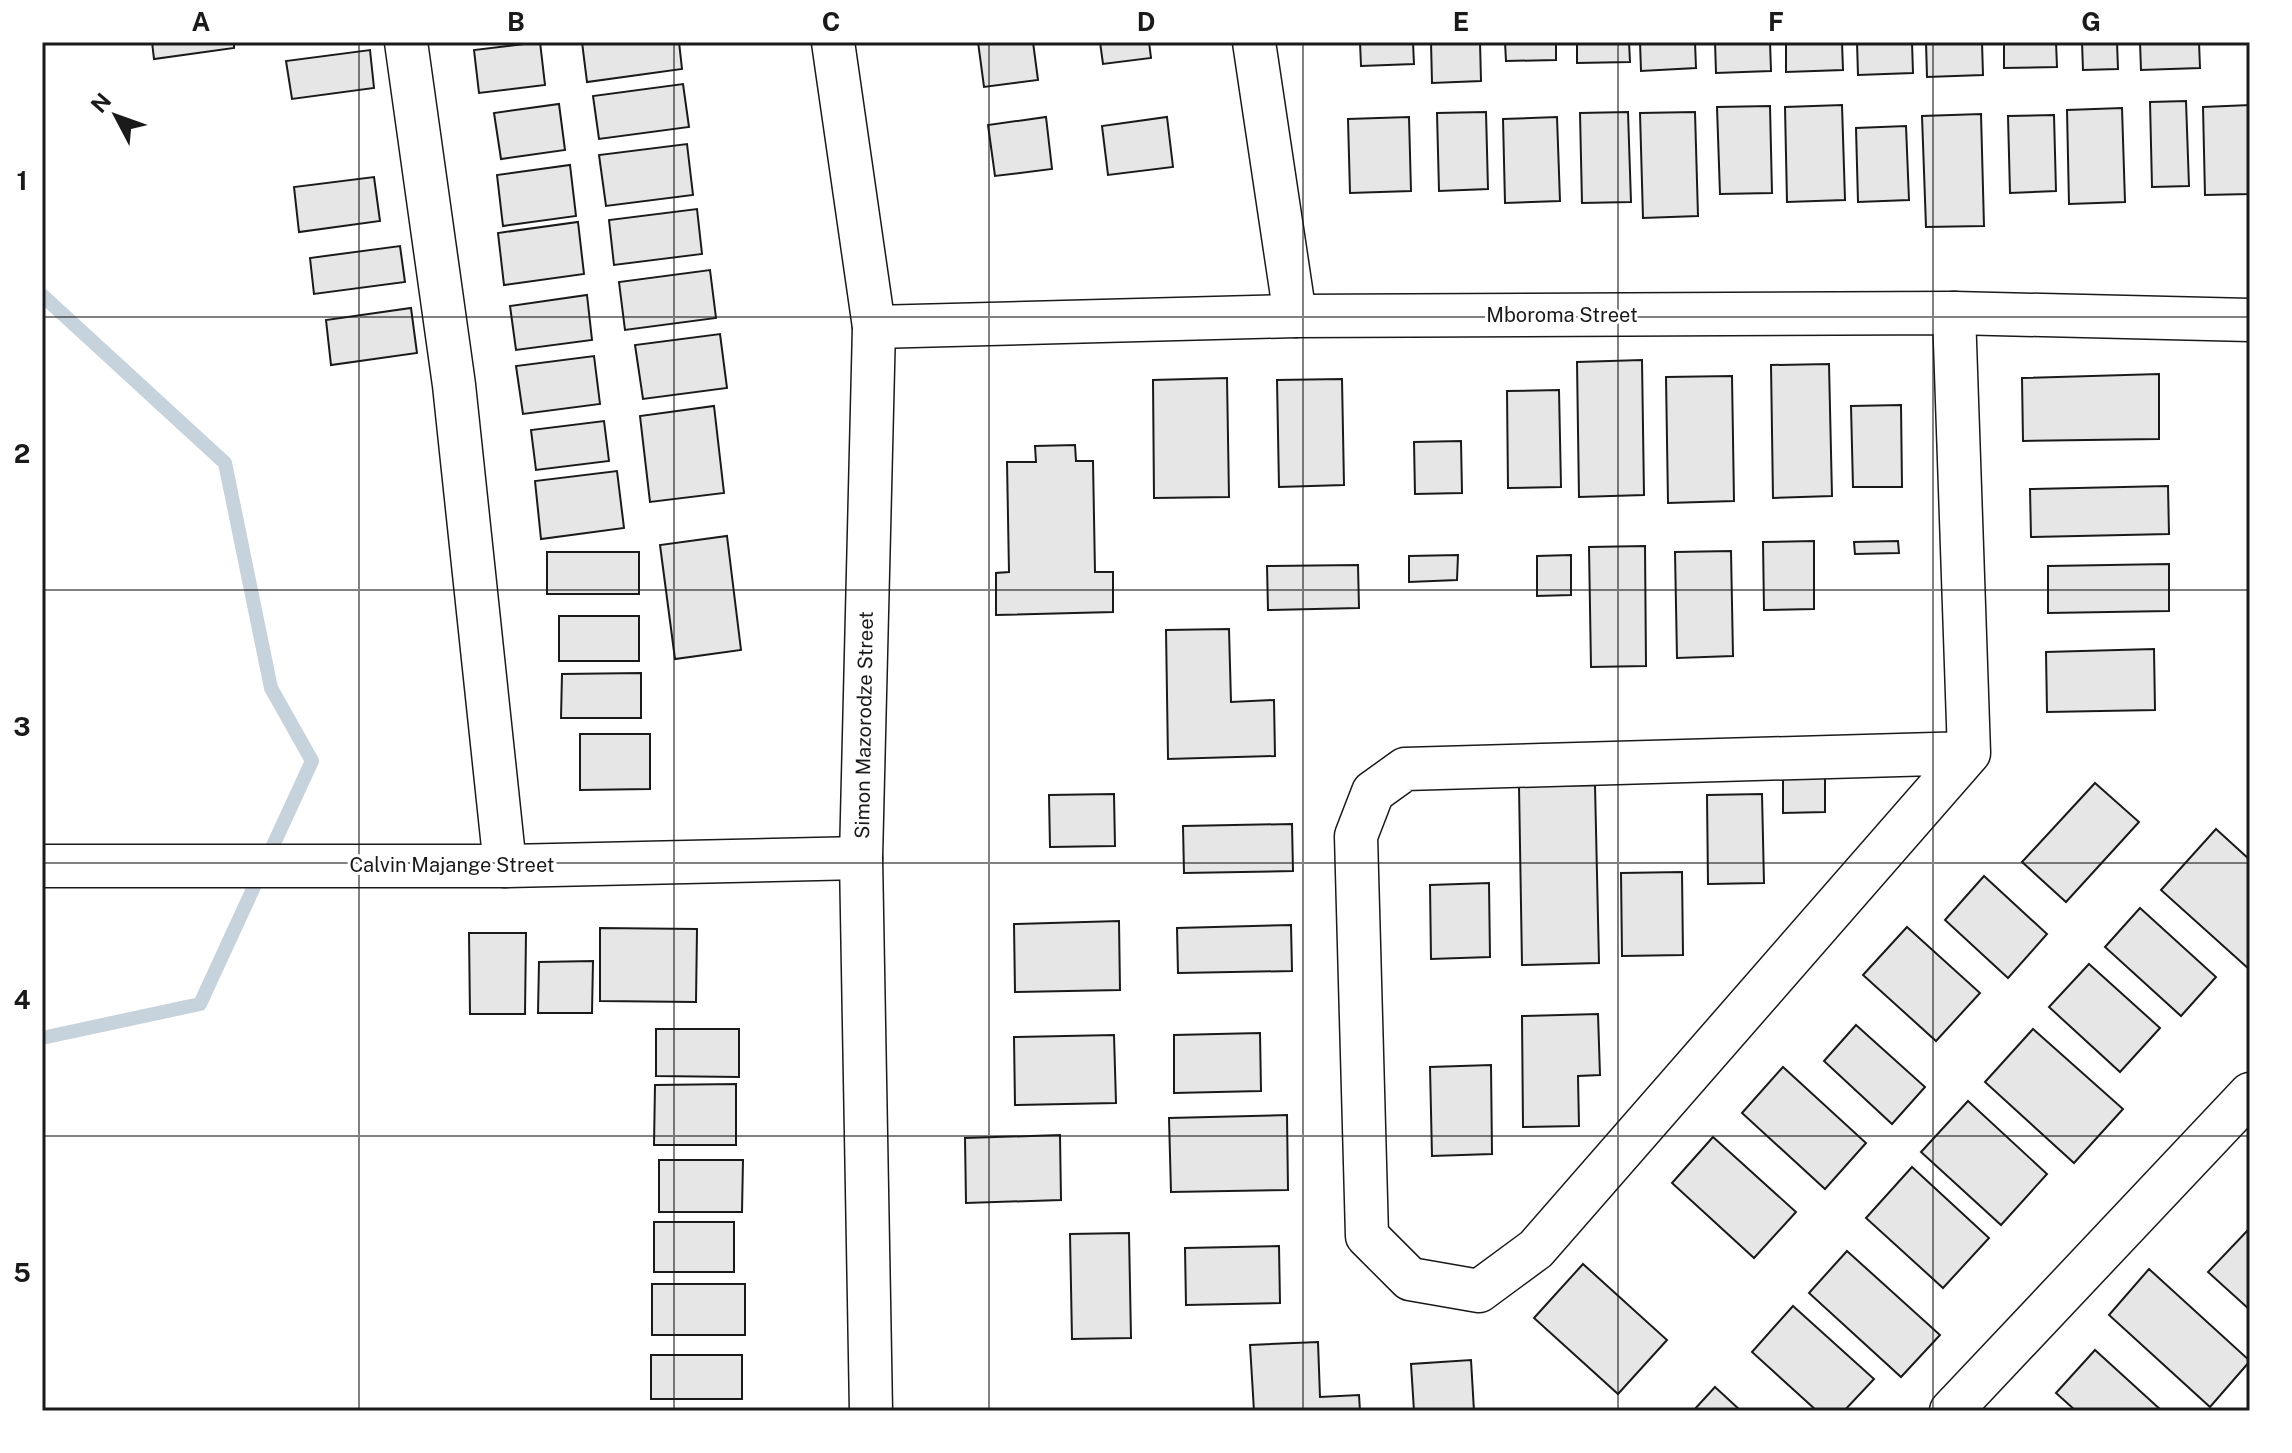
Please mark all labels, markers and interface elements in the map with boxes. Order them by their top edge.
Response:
text: A [192,6,211,37]
text: B [507,6,525,37]
text: C [822,6,840,37]
text: D [1137,6,1155,37]
text: E [1453,6,1469,37]
text: F [1768,6,1784,37]
text: G [2081,6,2101,37]
north arrow [76,76,156,156]
text: N [85,88,116,118]
text: 1 [16,165,28,196]
street label: Mboroma Street [1486,303,1638,327]
text: 2 [14,438,30,469]
street label: Simon Mazorodze Street [850,611,878,839]
text: 3 [13,711,31,742]
street label: Calvin Majange Street [349,853,555,877]
text: 4 [13,984,31,1015]
text: 5 [13,1257,31,1288]

